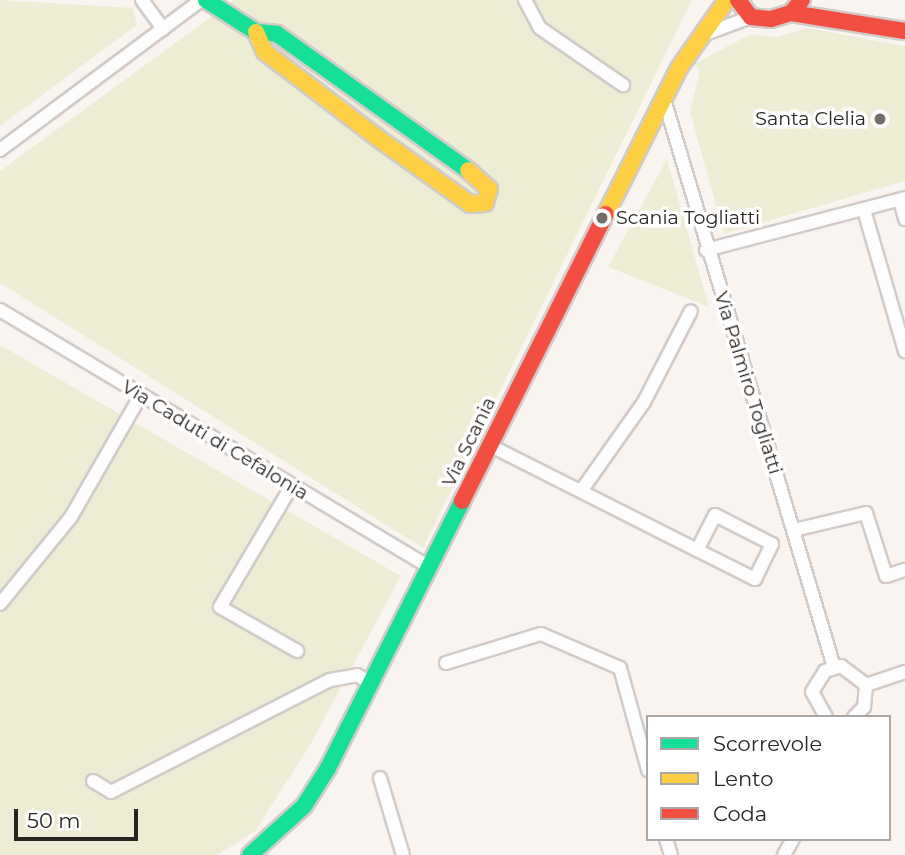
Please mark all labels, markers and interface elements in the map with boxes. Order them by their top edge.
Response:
place label: Santa Clelia [755,108,866,130]
marker: Santa Clelia [872,111,888,127]
place label: Scania Togliatti [616,207,760,229]
marker: Scania Togliatti [594,210,610,226]
street label: Via Palmiro Togliatti [709,289,787,477]
street label: Via Caduti di Cefalonia [118,375,312,505]
street label: Via Scania [437,393,501,491]
legend [646,715,891,841]
text: Scorrevole [713,731,822,756]
text: Lento [713,766,773,791]
scale bar [18,796,142,840]
text: Coda [713,801,767,826]
text: 50 m [27,808,81,833]

